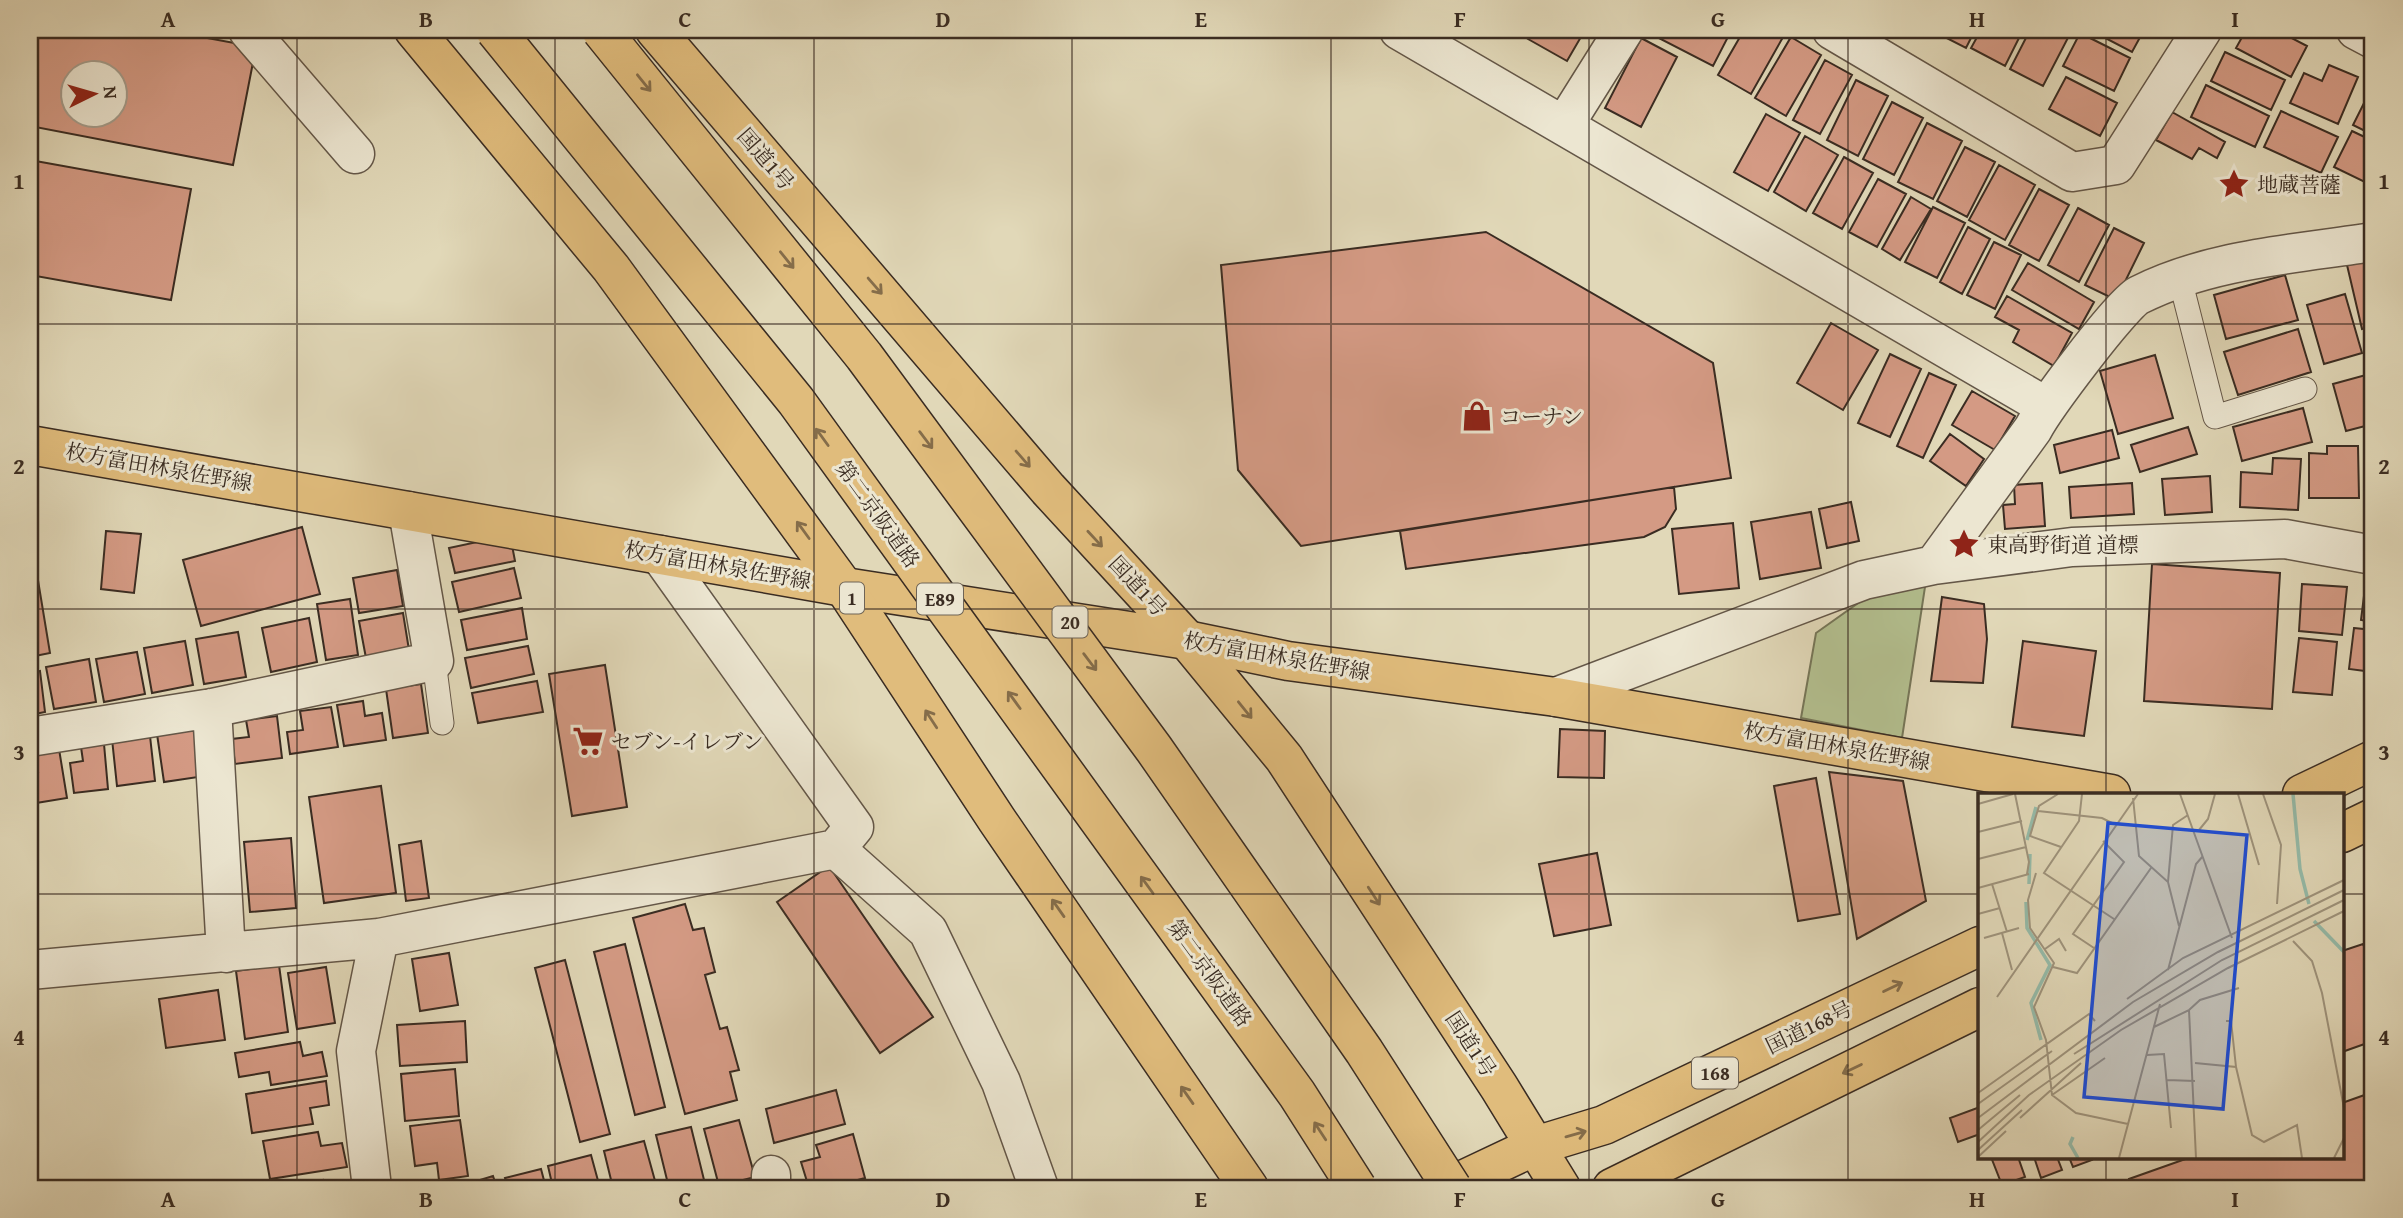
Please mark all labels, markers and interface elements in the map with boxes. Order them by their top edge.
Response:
text: A [161,2,176,35]
text: B [419,2,433,35]
text: C [678,2,692,35]
text: D [936,2,951,35]
text: E [1195,2,1207,35]
text: F [1454,2,1466,35]
text: G [1711,2,1725,35]
text: H [1969,2,1985,35]
text: I [2231,2,2239,35]
north arrow [60,60,130,130]
one-way arrow [636,73,652,91]
text: N [96,85,125,100]
street label: 国道1号 [730,121,802,197]
text: 1 [13,164,25,197]
text: 1 [2378,164,2390,197]
place icon: 地蔵菩薩 [2217,167,2251,201]
place label: 地蔵菩薩 [2257,169,2341,200]
one-way arrow [779,251,794,269]
one-way arrow [867,277,883,295]
shop icon: コーナン [1460,399,1494,433]
place label: コーナン [1500,401,1583,432]
one-way arrow [815,428,830,447]
one-way arrow [919,430,933,449]
street label: 枚方富田林泉佐野線 [63,435,255,499]
text: 2 [13,449,25,482]
text: 2 [2378,449,2390,482]
one-way arrow [1015,450,1031,468]
street label: 第二京阪道路 [828,454,928,574]
one-way arrow [796,521,811,540]
place icon: 東高野街道 道標 [1947,527,1981,561]
place label: 東高野街道 道標 [1987,529,2139,560]
one-way arrow [1086,530,1103,547]
street label: 枚方富田林泉佐野線 [622,533,814,597]
street label: 国道1号 [1102,549,1174,623]
road number: 1 [840,582,864,614]
road number: E89 [917,584,963,614]
road number: 20 [1052,607,1088,638]
street label: 枚方富田林泉佐野線 [1181,624,1373,688]
one-way arrow [1083,652,1098,671]
one-way arrow [1007,691,1021,710]
one-way arrow [1237,700,1252,718]
one-way arrow [924,709,938,729]
street label: 枚方富田林泉佐野線 [1741,714,1933,778]
supermarket icon: セブン-イレブン [571,724,605,758]
place label: セブン-イレブン [611,726,764,757]
text: 3 [13,735,25,768]
text: 3 [2378,735,2390,768]
inset map [1978,793,2344,1158]
one-way arrow [1140,876,1154,895]
one-way arrow [1368,886,1382,906]
one-way arrow [1051,898,1065,918]
street label: 第二京阪道路 [1160,913,1260,1033]
one-way arrow [1882,980,1903,993]
street label: 国道168号 [1760,993,1858,1061]
street label: 国道1号 [1438,1005,1504,1083]
text: 4 [13,1020,25,1053]
text: 4 [2378,1020,2390,1053]
road number: 168 [1692,1058,1738,1088]
one-way arrow [1842,1063,1863,1077]
one-way arrow [1180,1086,1194,1105]
one-way arrow [1313,1122,1328,1141]
one-way arrow [1565,1126,1587,1139]
text: A [161,1182,176,1215]
text: B [419,1182,433,1215]
text: C [678,1182,692,1215]
text: D [936,1182,951,1215]
text: E [1195,1182,1207,1215]
text: F [1454,1182,1466,1215]
text: G [1711,1182,1725,1215]
text: H [1969,1182,1985,1215]
text: I [2231,1182,2239,1215]

